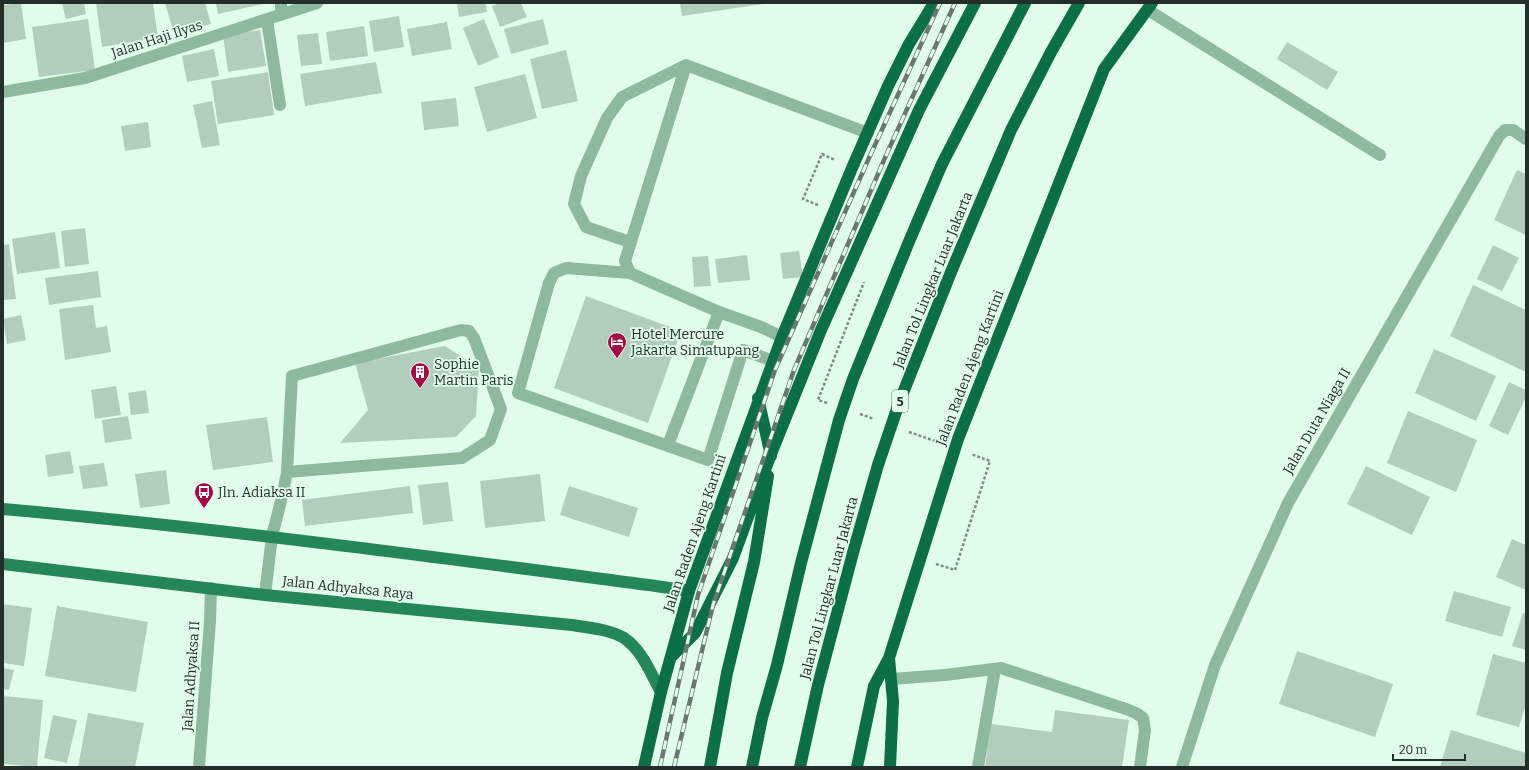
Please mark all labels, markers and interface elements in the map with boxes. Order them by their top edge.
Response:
street label: Jalan Haji Ilyas [108,16,205,62]
street label: Jalan Tol Lingkar Luar Jakarta [889,189,976,372]
street label: Jalan Raden Ajeng Kartini [932,288,1008,449]
place label: Hotel Mercure Jakarta Simatupang [630,326,760,359]
hotel icon: Hotel Mercure Jakarta Simatupang [606,331,628,359]
place label: Sophie Martin Paris [434,356,514,389]
building icon: Sophie Martin Paris [409,361,431,389]
street label: Jalan Duta Niaga II [1279,365,1354,478]
road number: 5 [892,390,908,412]
street label: Jalan Raden Ajeng Kartini [660,452,730,615]
bus stop icon: Jln. Adiaksa II [193,481,215,509]
place label: Jln. Adiaksa II [217,484,306,501]
street label: Jalan Tol Lingkar Luar Jakarta [796,494,862,682]
street label: Jalan Adhyaksa Raya [281,573,415,603]
street label: Jalan Adhyaksa II [179,620,203,733]
scale bar [1393,736,1465,762]
text: 20 m [1399,743,1428,757]

